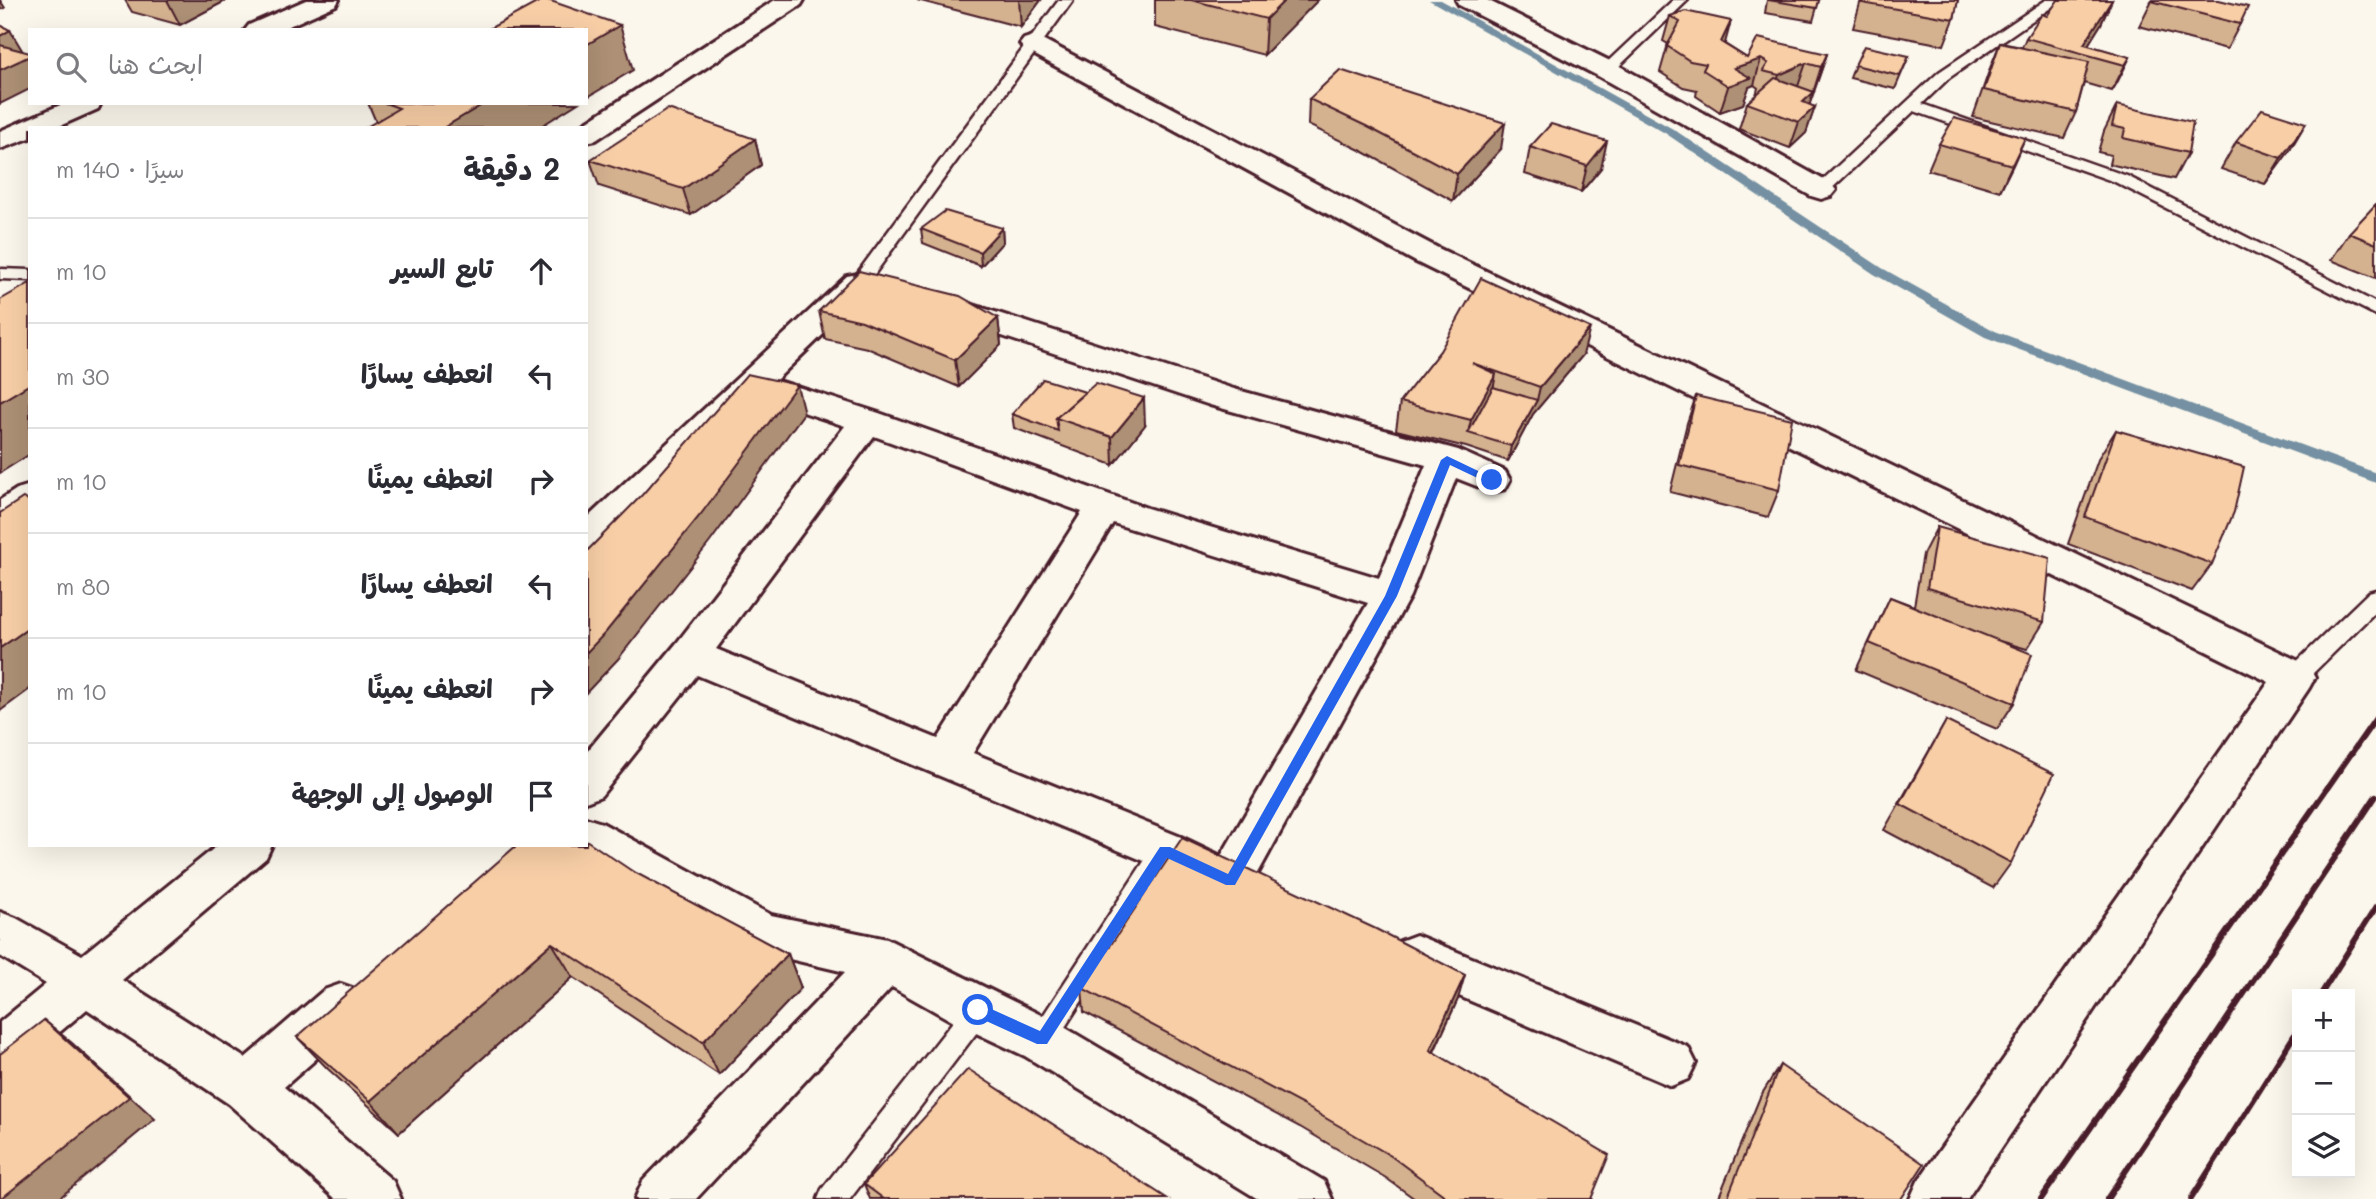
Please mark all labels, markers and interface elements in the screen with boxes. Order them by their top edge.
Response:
search box [28,28,588,105]
text: ابحث هنا [108,47,203,81]
icon: search [52,48,90,86]
text: 2 دقيقة [463,148,560,188]
text: سيرًا · 140 m [56,154,184,184]
text: تابع السير [391,251,493,285]
icon: ahead [522,252,560,290]
text: 10 m [56,256,106,286]
text: انعطف يسارًا [361,356,493,390]
icon: left [522,357,560,395]
text: 30 m [56,361,109,391]
text: انعطف يمينًا [368,461,493,495]
icon: right [522,462,560,500]
route end [1476,464,1507,495]
text: 10 m [56,466,106,496]
text: انعطف يسارًا [361,566,493,600]
icon: left [522,567,560,605]
text: 80 m [56,571,110,601]
text: انعطف يمينًا [368,671,493,705]
icon: right [522,672,560,710]
text: 10 m [56,676,106,706]
text: الوصول إلى الوجهة [291,776,493,810]
icon: arrive [522,777,560,815]
map controls [2292,989,2355,1178]
button: + [2292,989,2355,1052]
route start [962,994,993,1025]
button: − [2292,1052,2355,1115]
button: layers [2292,1115,2355,1178]

